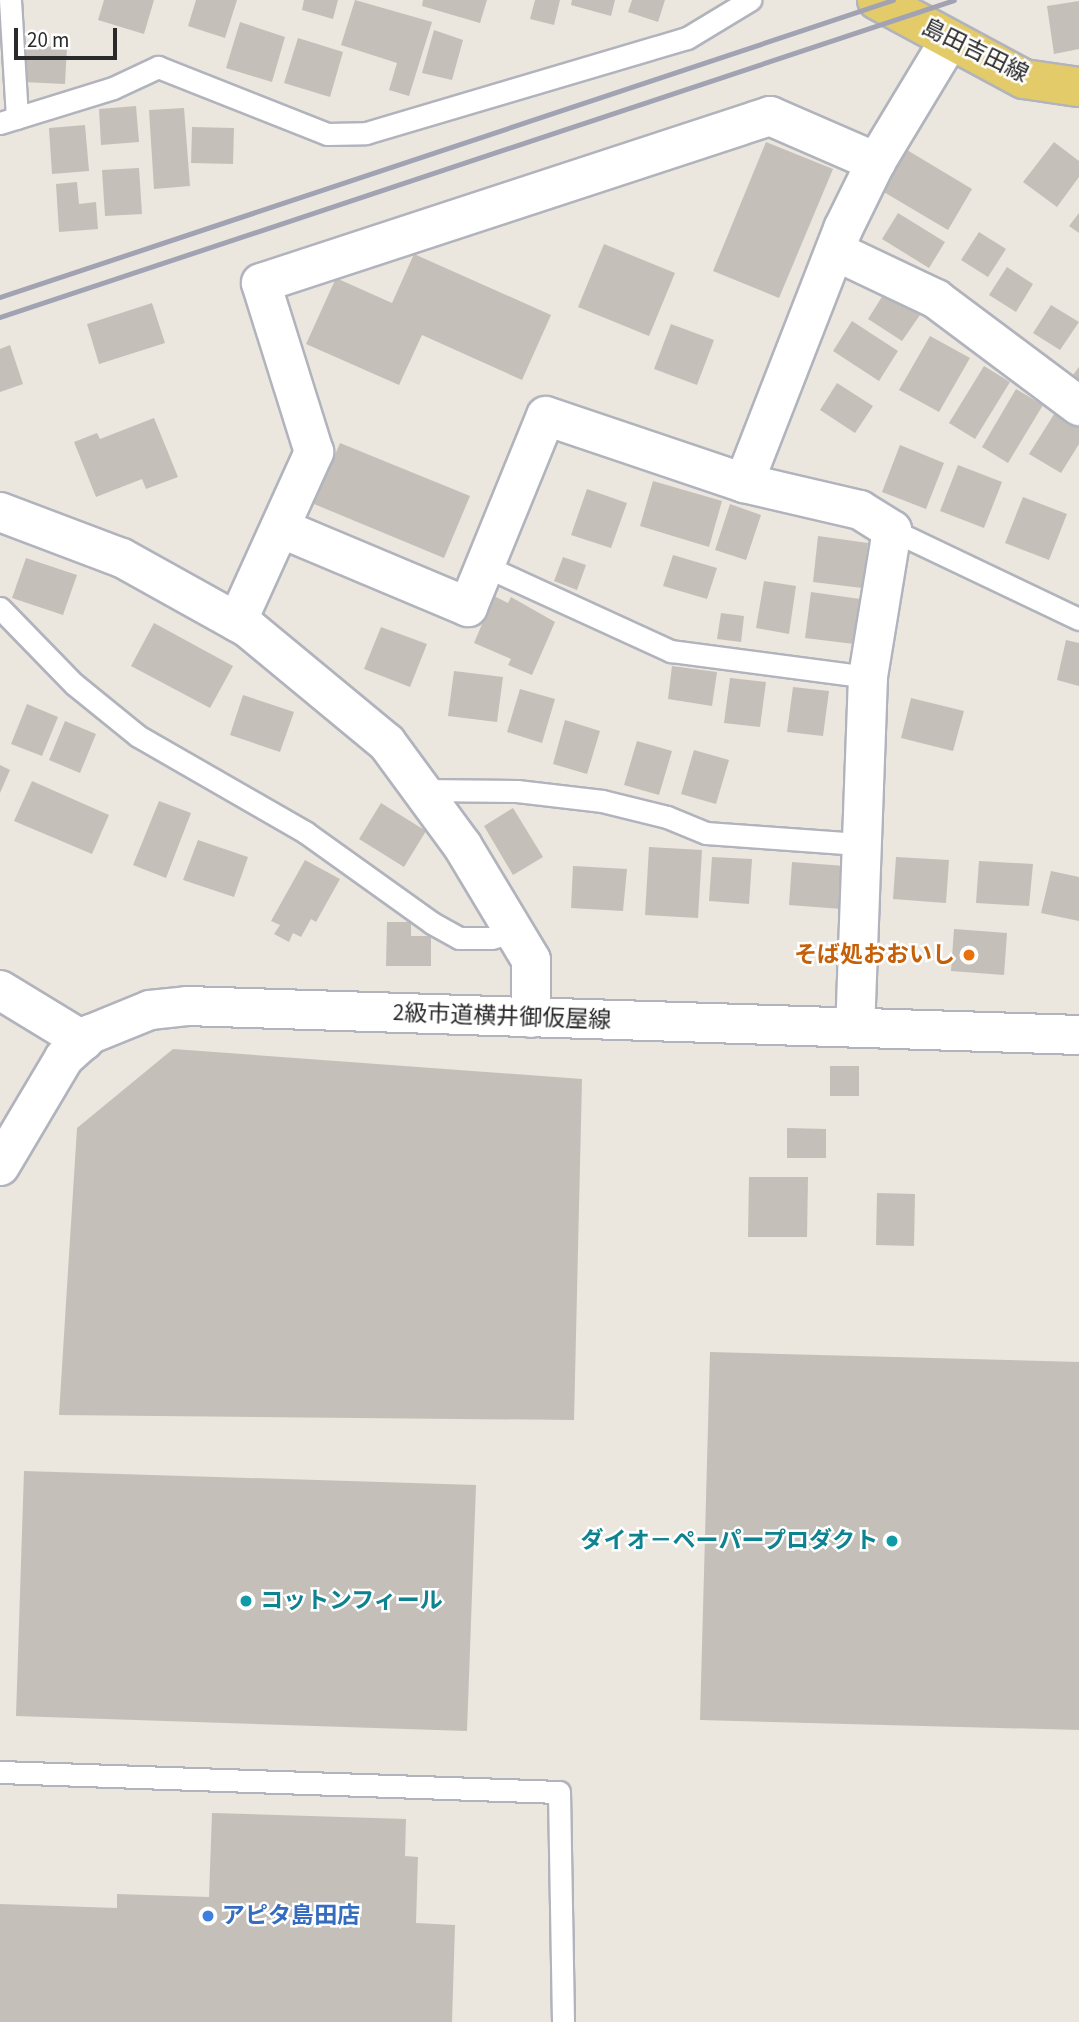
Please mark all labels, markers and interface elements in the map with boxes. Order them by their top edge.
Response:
street label: 島田吉田線 [917,13,1033,89]
scale bar [18,14,121,58]
text: 20 m [27,25,69,55]
place label: そば処おおいし [794,941,955,969]
marker: そば処おおいし [961,947,977,963]
street label: 2級市道横井御仮屋線 [392,999,612,1035]
place label: ダイオ－ペーパープロダクト [579,1527,878,1555]
marker: ダイオ－ペーパープロダクト [884,1533,900,1549]
place label: コットンフィール [260,1587,444,1615]
marker: コットンフィール [238,1593,254,1609]
place label: アピタ島田店 [222,1902,360,1930]
marker: アピタ島田店 [200,1908,216,1924]

